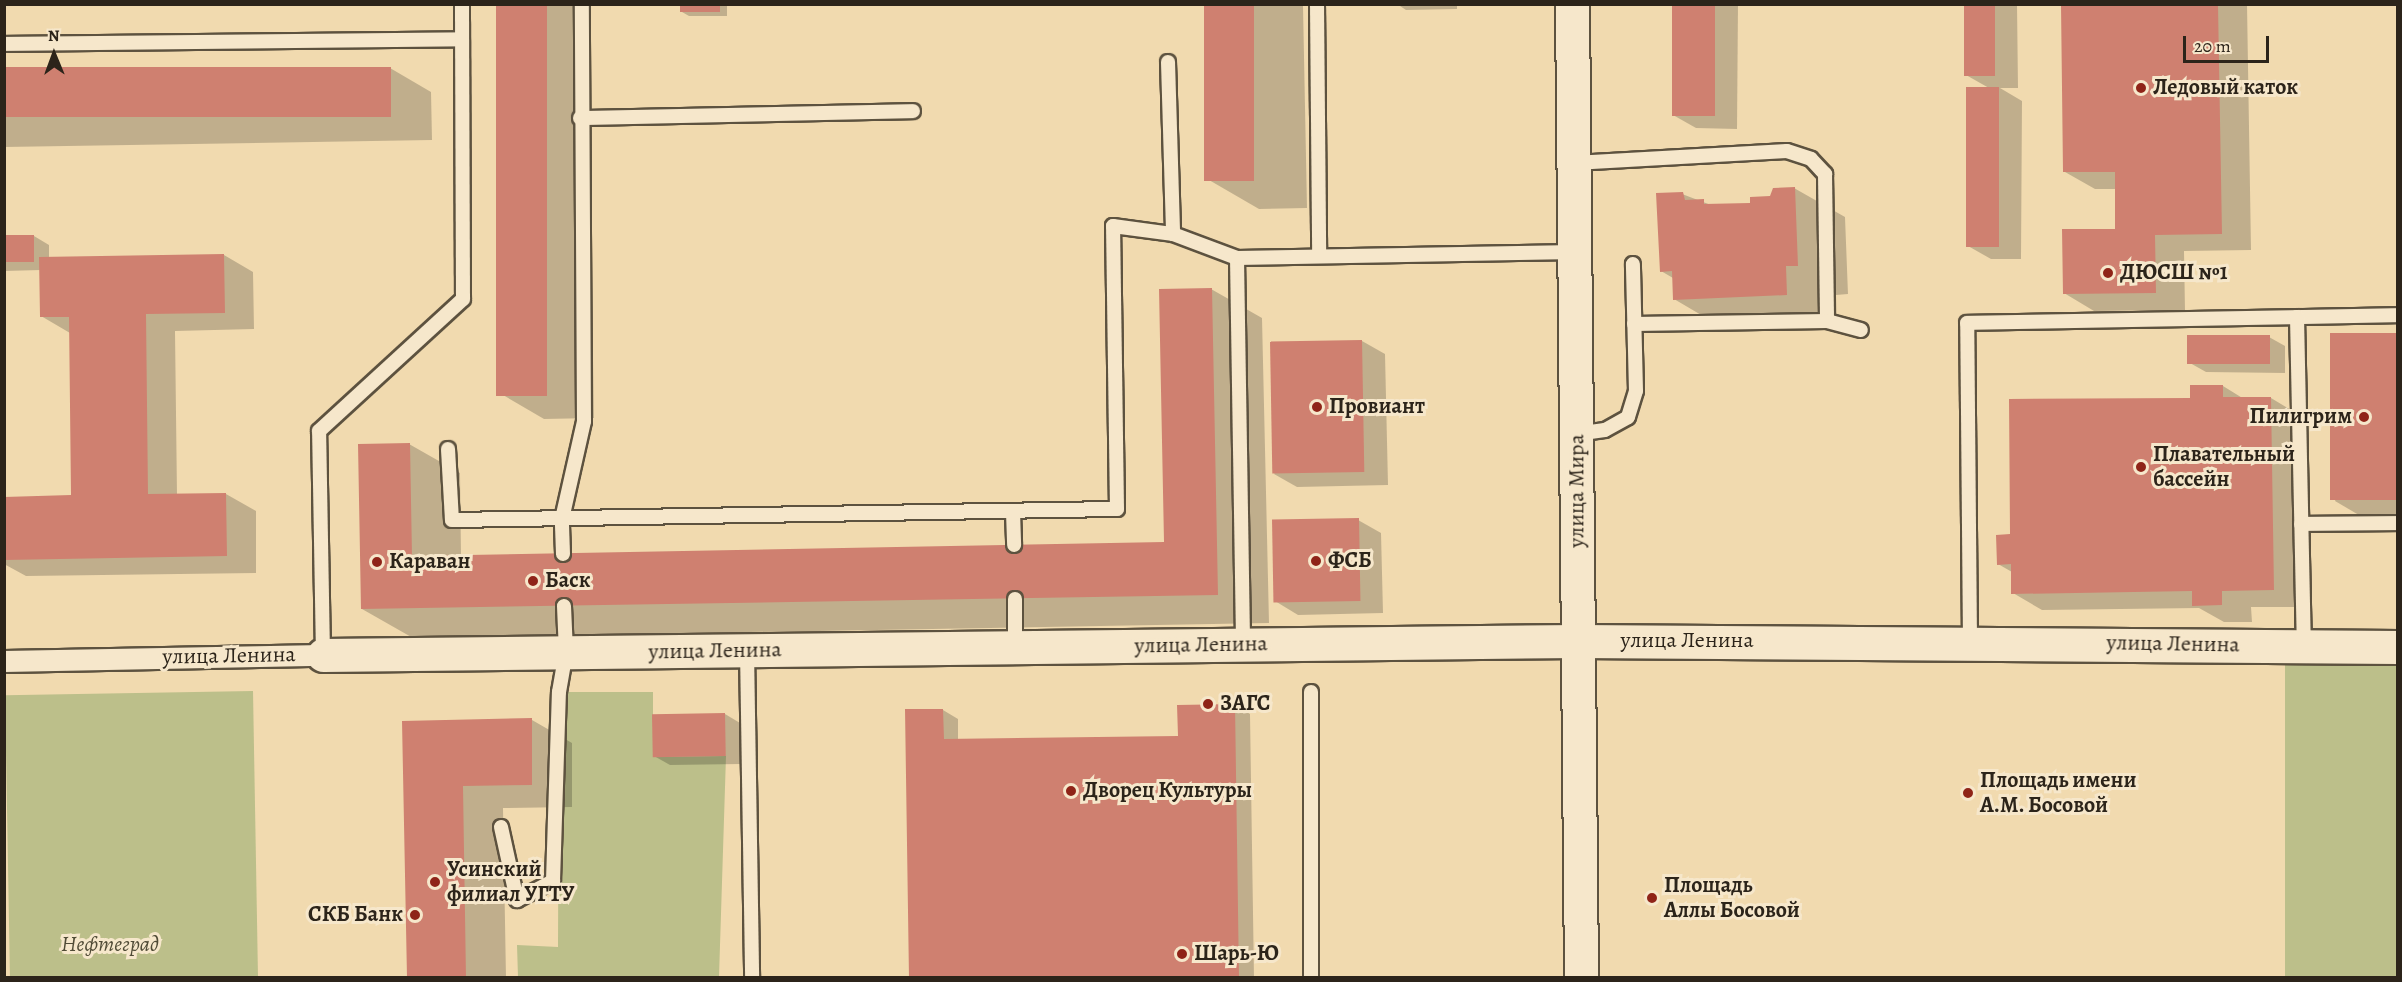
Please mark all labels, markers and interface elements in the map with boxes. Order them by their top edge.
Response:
north arrow [24,24,84,84]
scale bar [2186,24,2272,62]
text: N [48,25,60,47]
text: 20 m [2194,34,2231,58]
place label: Ледовый каток [2153,75,2298,101]
marker: Ледовый каток [2134,81,2148,95]
place label: ДЮСШ №1 [2120,260,2228,286]
marker: ДЮСШ №1 [2101,266,2115,280]
place label: Провиант [1329,394,1425,420]
marker: Провиант [1310,400,1324,414]
place label: Пилигрим [2250,404,2352,430]
marker: Пилигрим [2357,410,2371,424]
street label: улица Мира [1564,434,1590,548]
place label: Плавательный бассейн [2153,441,2295,493]
marker: Плавательный бассейн [2134,460,2148,474]
place label: ФСБ [1328,548,1372,574]
place label: Караван [389,549,470,575]
marker: ФСБ [1309,554,1323,568]
marker: Караван [370,555,384,569]
place label: Баск [545,568,591,594]
marker: Баск [526,574,540,588]
street label: улица Ленина [1620,628,1754,654]
street label: улица Ленина [2106,630,2240,658]
street label: улица Ленина [1134,631,1268,659]
street label: улица Ленина [648,637,782,665]
street label: улица Ленина [162,642,296,670]
place label: ЗАГС [1220,691,1270,717]
marker: ЗАГС [1201,697,1215,711]
place label: Площадь имени А.М. Босовой [1980,767,2136,818]
place label: Дворец Культуры [1083,778,1252,804]
marker: Дворец Культуры [1064,784,1078,798]
marker: Площадь имени А.М. Босовой [1961,786,1975,800]
place label: Усинский филиал УГТУ [447,856,574,908]
place label: Площадь Аллы Босовой [1664,872,1800,924]
marker: Усинский филиал УГТУ [428,875,442,889]
marker: Площадь Аллы Босовой [1645,891,1659,905]
place label: СКБ Банк [308,902,403,928]
marker: СКБ Банк [408,908,422,922]
park label: Нефтеград [61,932,159,958]
place label: Шарь-Ю [1194,941,1279,967]
marker: Шарь-Ю [1175,947,1189,961]

